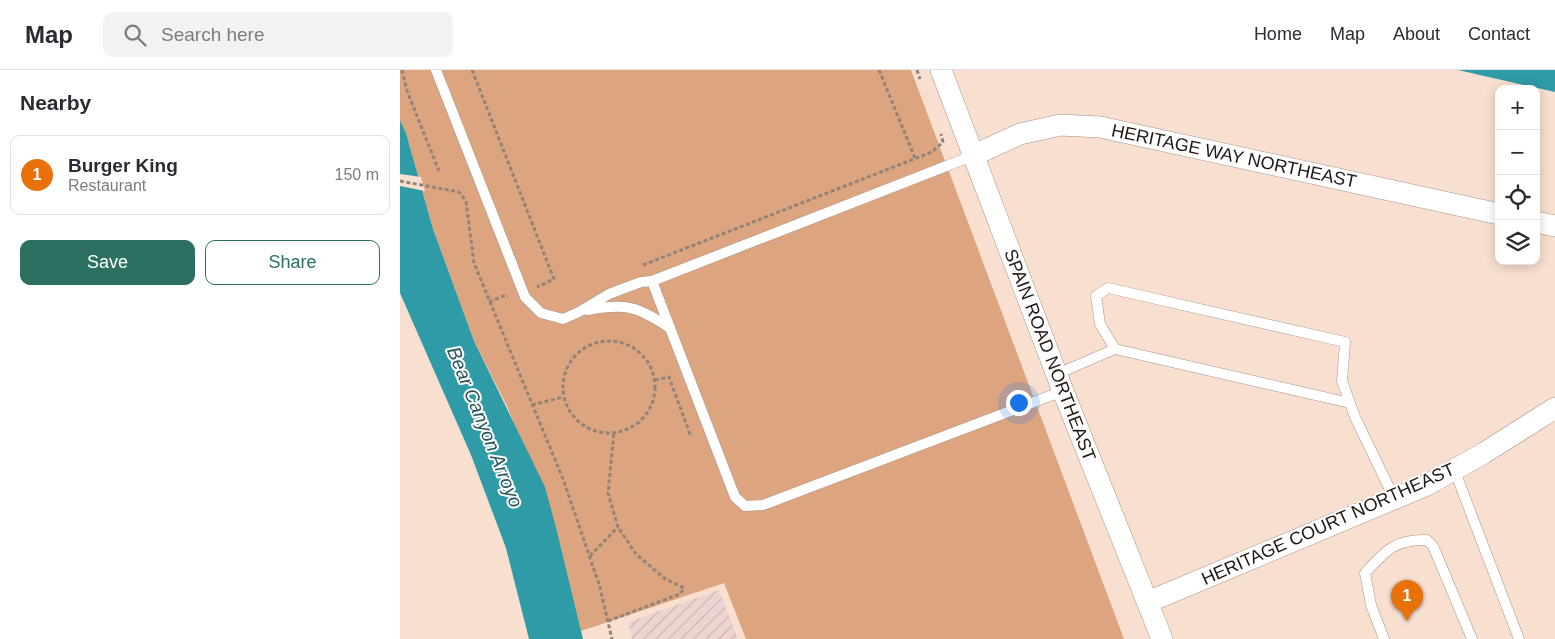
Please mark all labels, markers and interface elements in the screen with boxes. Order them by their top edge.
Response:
search box [103,12,453,57]
text: Map [25,21,73,48]
icon: search [121,21,149,49]
text: Search here [161,24,265,45]
text: Home [1254,24,1302,44]
text: Map [1330,24,1365,44]
text: About [1393,24,1440,44]
text: Contact [1468,24,1530,44]
map controls [1495,85,1540,265]
button: + [1495,85,1540,130]
text: Nearby [20,91,91,114]
street label: HERITAGE WAY NORTHEAST [1110,120,1358,192]
button: − [1495,130,1540,175]
text: Burger King [68,155,178,176]
text: 1 [33,166,41,183]
text: 150 m [335,166,379,183]
button: locate [1495,175,1540,220]
text: Restaurant [68,177,146,194]
button: layers [1495,220,1540,265]
button: Save [20,240,195,285]
button: Share [205,240,380,285]
street label: SPAIN ROAD NORTHEAST [1000,246,1100,464]
water label: Bear Canyon Arroyo [443,344,527,510]
your location [1006,390,1032,416]
street label: HERITAGE COURT NORTHEAST [1198,459,1458,589]
pin: 1 [1391,580,1423,621]

